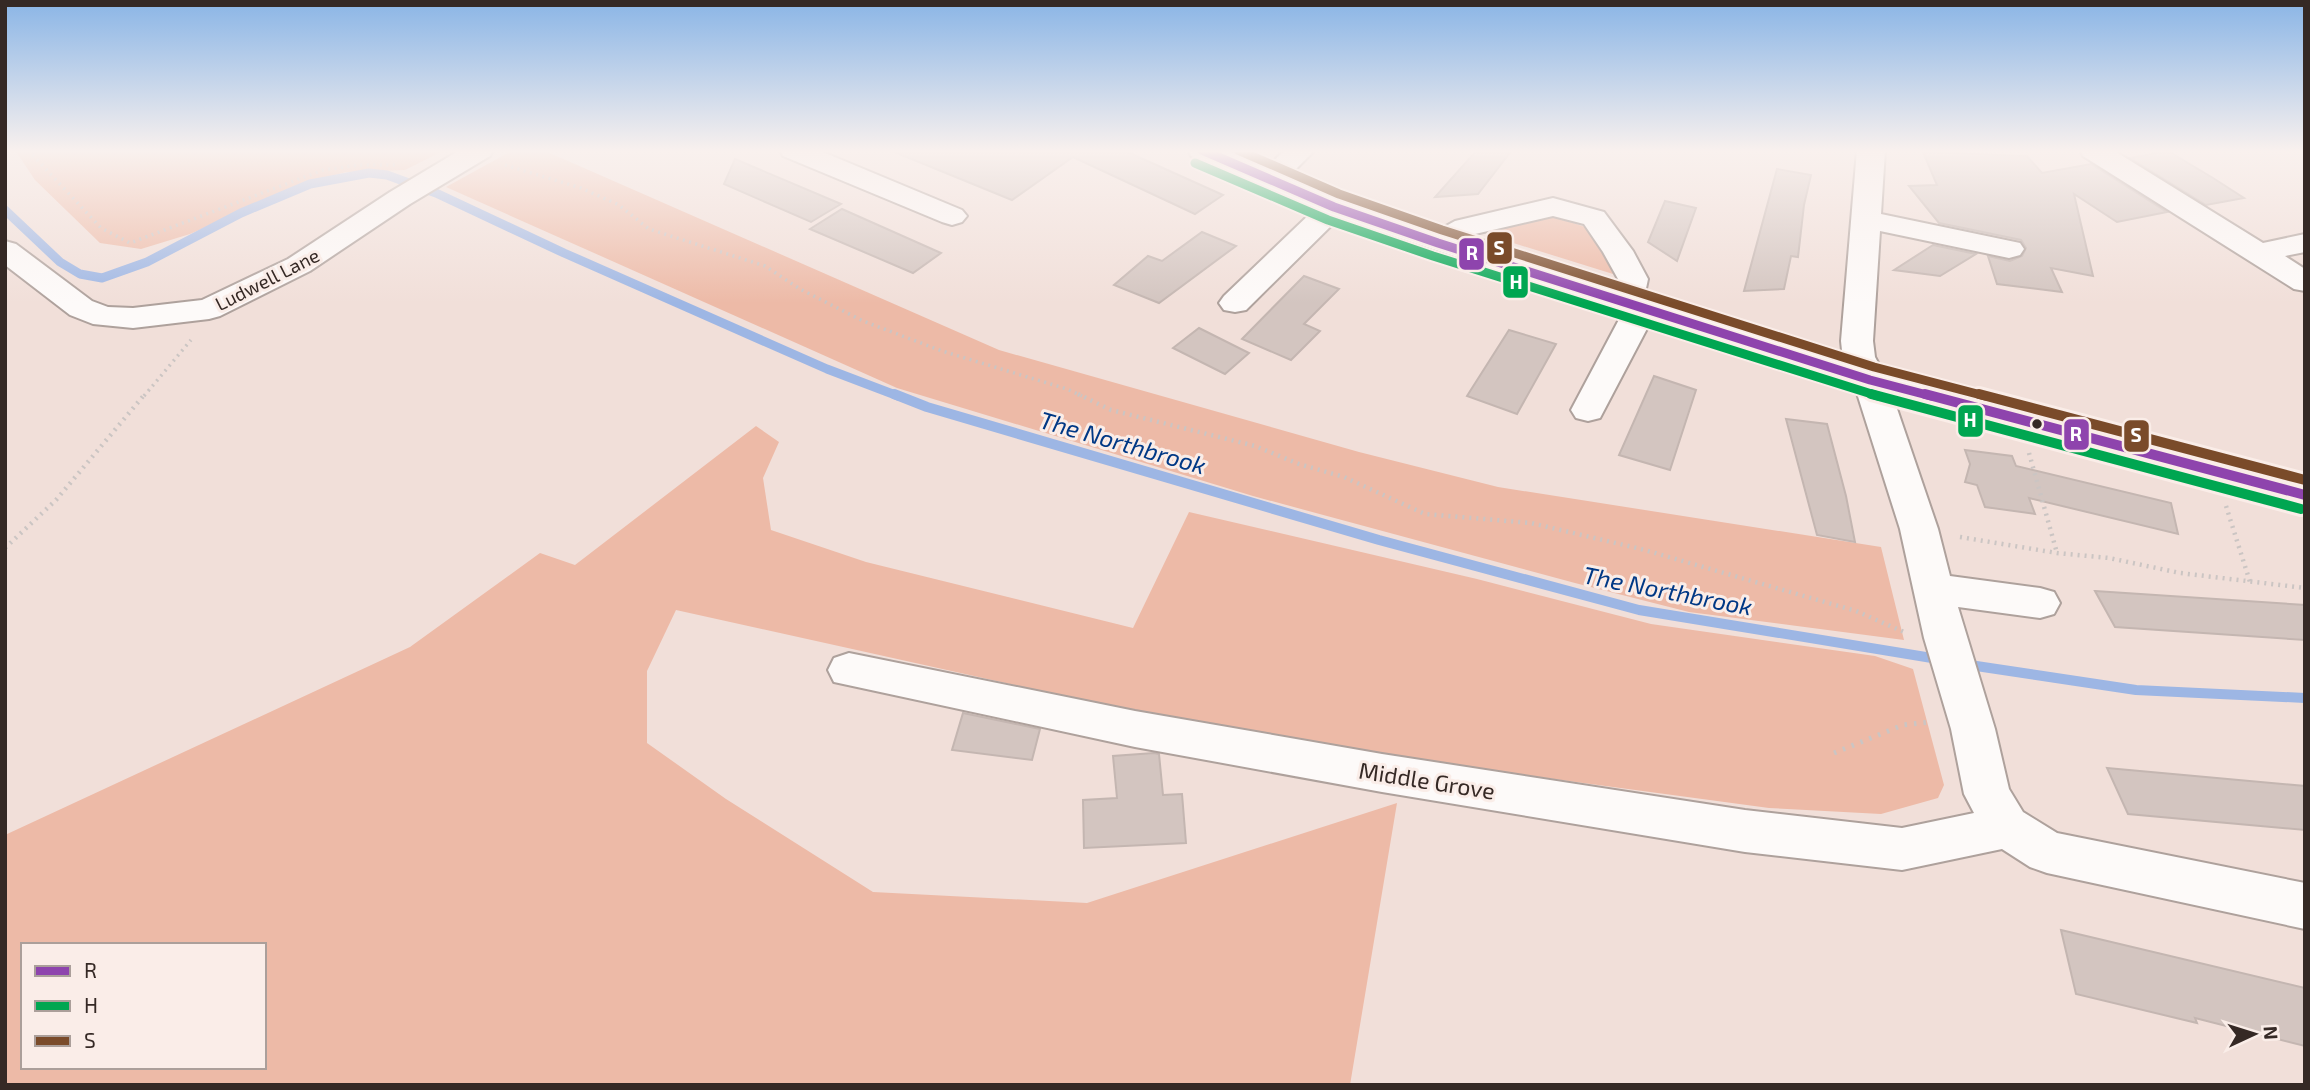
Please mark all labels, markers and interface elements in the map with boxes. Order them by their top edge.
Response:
line badge: S [1486,231,1513,265]
text: S [1493,236,1505,259]
line badge: R [1458,237,1485,271]
text: R [1466,241,1478,264]
street label: Ludwell Lane [211,243,323,315]
line badge: H [1502,265,1529,299]
text: H [1509,270,1523,293]
water label: The Northbrook [1037,404,1209,480]
line badge: H [1957,404,1984,438]
text: H [1963,408,1977,431]
unlabelled marker [2030,417,2044,431]
line badge: R [2063,418,2090,451]
line badge: S [2123,419,2150,453]
text: R [2070,422,2082,445]
text: S [2130,423,2142,446]
water label: The Northbrook [1581,559,1755,621]
street label: Middle Grove [1357,755,1497,805]
legend [21,943,266,1069]
text: R [84,957,97,982]
text: H [84,992,98,1017]
north arrow [2219,999,2289,1069]
text: N [2260,1025,2283,1040]
text: S [84,1027,96,1052]

